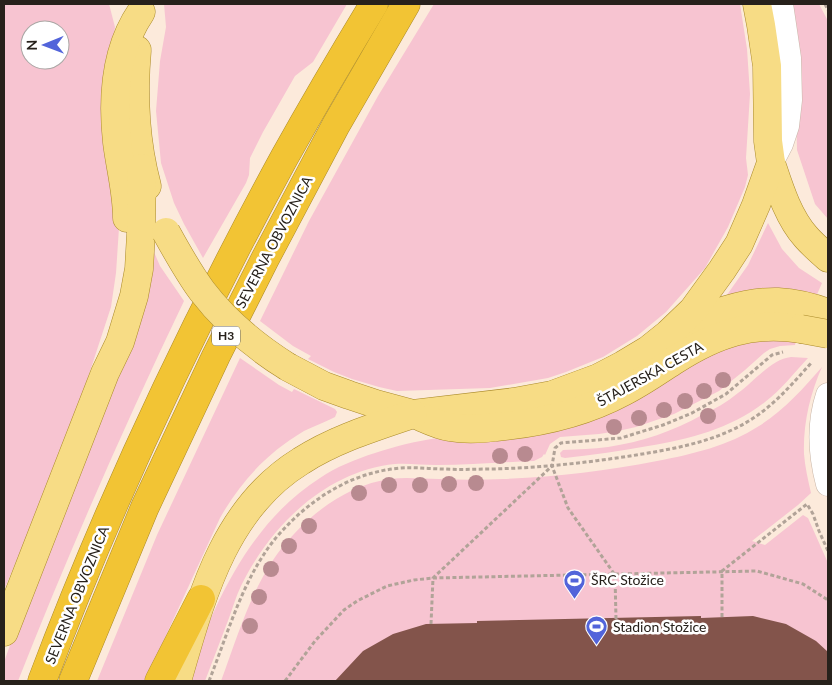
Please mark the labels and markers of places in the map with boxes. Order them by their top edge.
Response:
sports icon: ŠRC Stožice [563,568,587,599]
place label: ŠRC Stožice [591,571,664,588]
sports icon: Stadion Stožice [585,615,609,646]
place label: Stadion Stožice [613,618,707,635]

